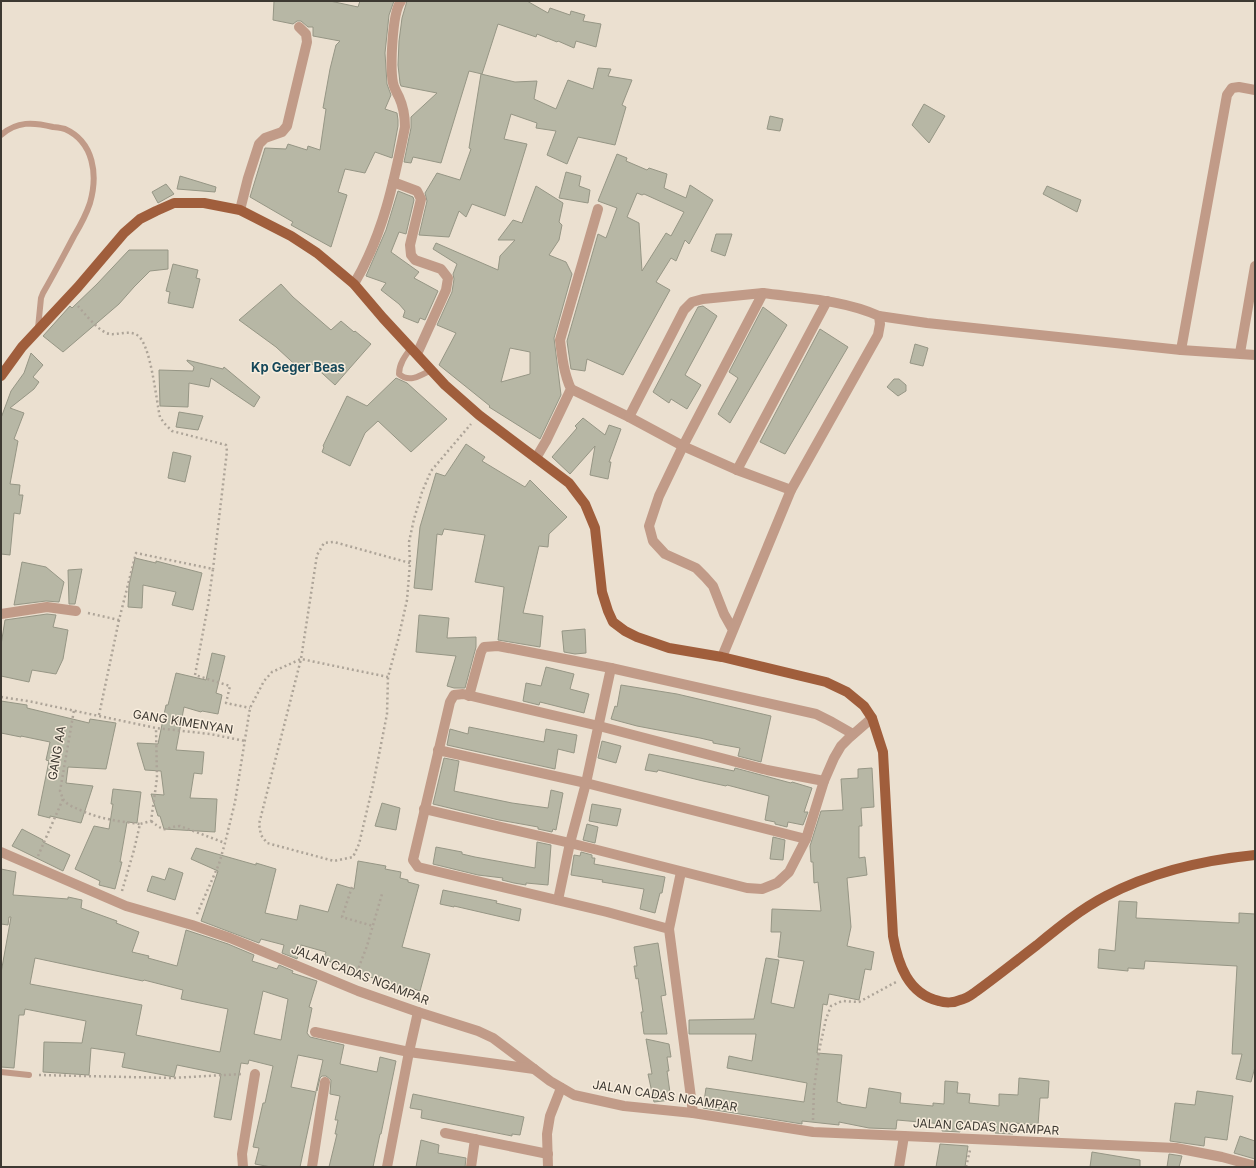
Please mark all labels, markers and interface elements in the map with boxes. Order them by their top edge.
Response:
district label: Kp Geger Beas [251,359,345,375]
street label: GANG KIMENYAN [132,706,234,737]
street label: GANG AA [44,724,69,781]
street label: JALAN CADAS NGAMPAR [289,941,431,1008]
street label: JALAN CADAS NGAMPAR [592,1077,739,1114]
street label: JALAN CADAS NGAMPAR [913,1115,1060,1138]

